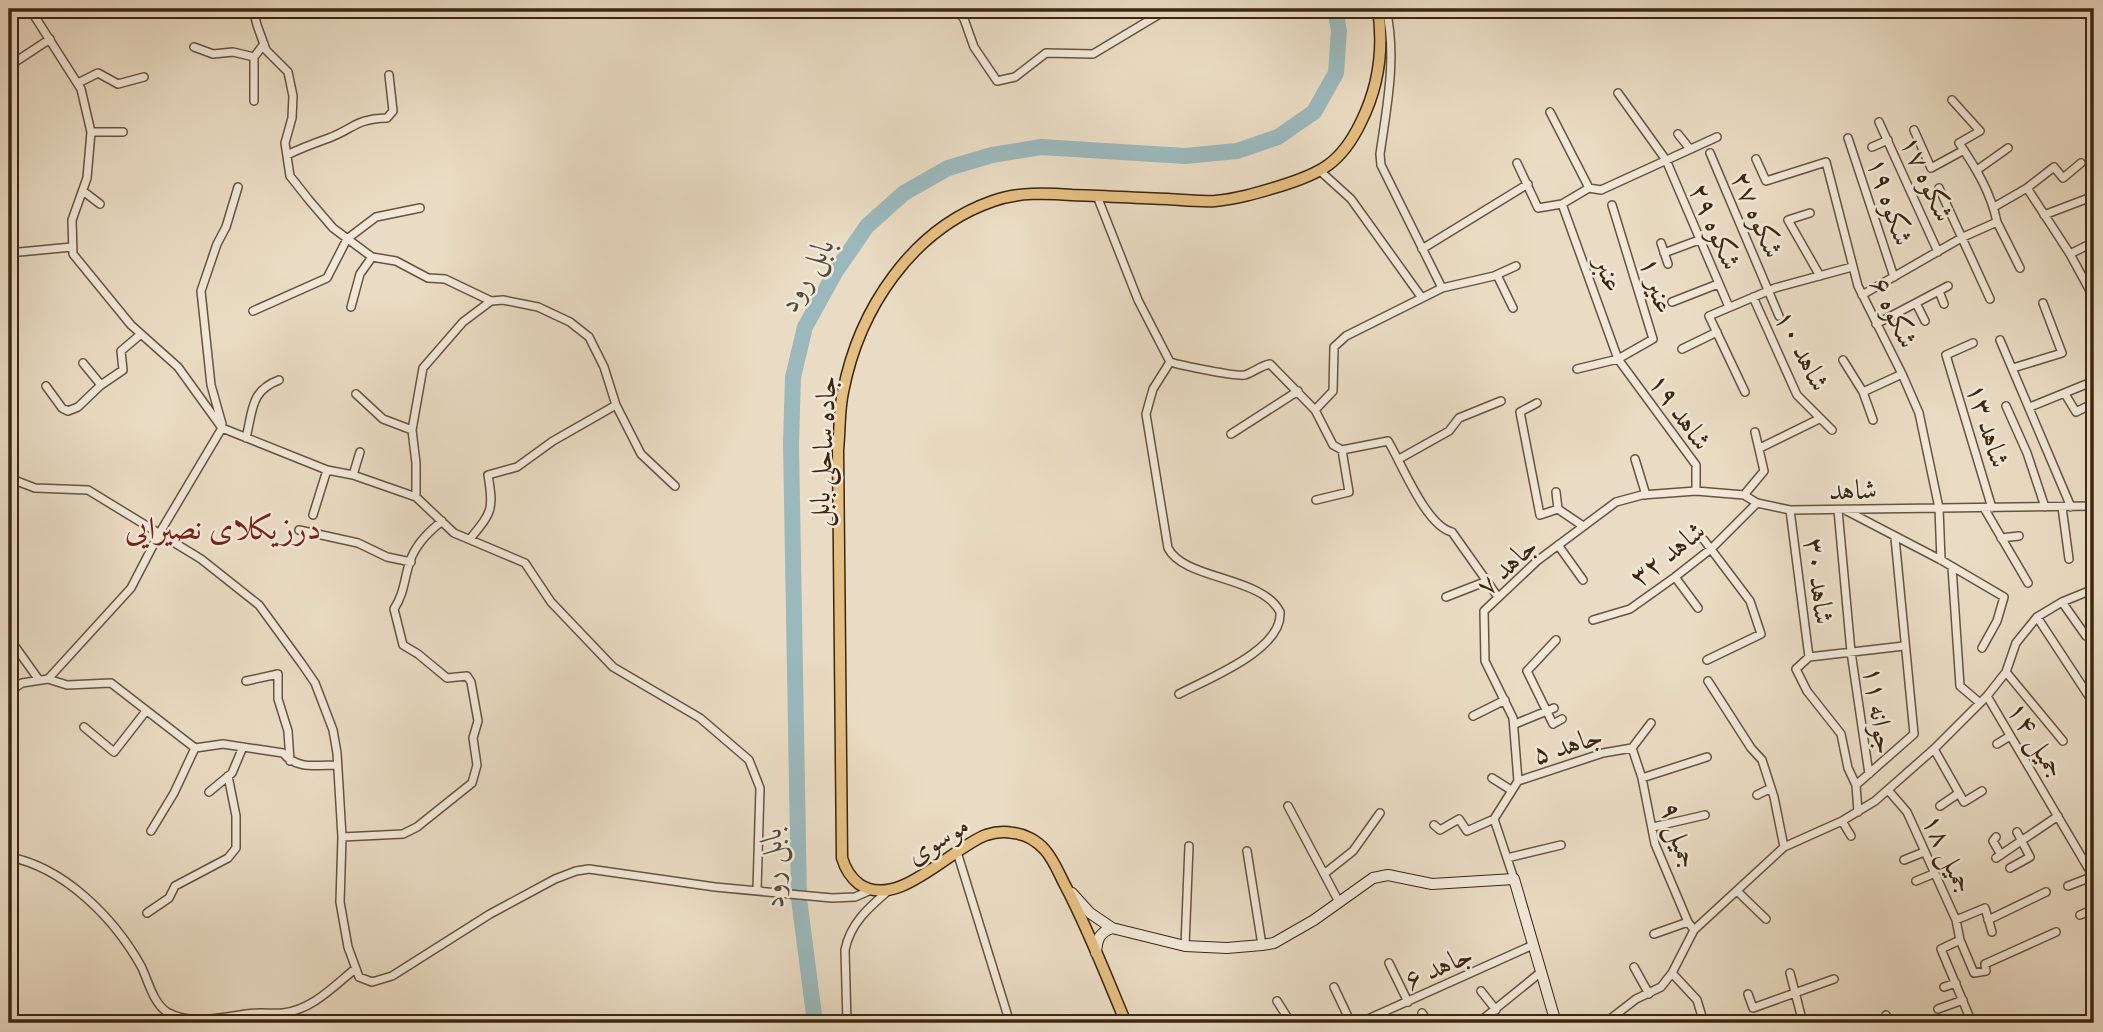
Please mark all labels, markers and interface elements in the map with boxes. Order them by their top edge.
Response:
street label: شکوه ۱۷ [1888,129,1962,229]
street label: شکوه ۱۹ [1855,152,1921,251]
street label: شکوه ۲۷ [1719,165,1791,265]
street label: شکوه ۲۹ [1677,177,1749,277]
water label: بابل رود [769,229,847,321]
street label: عنبر [1581,249,1632,299]
street label: عنیر ۱ [1628,252,1683,319]
street label: شکوه ۶ [1858,271,1926,356]
street label: شاهد ۱۰ [1763,304,1838,399]
street label: شاهد ۱۹ [1637,366,1720,460]
street label: جاده ساحلی بابل [801,375,849,528]
street label: شاهد ۱۳ [1954,378,2018,473]
street label: شاهد [1829,472,1877,512]
district label: درزیکلای نصیرایی [125,508,321,554]
street label: شاهد ۳۲ [1622,513,1715,598]
street label: جاهد ۷ [1468,528,1548,606]
street label: شاهد ۳۰ [1792,536,1842,627]
street label: جوانه ۱۱ [1851,664,1903,757]
street label: جمیل ۱۴ [1996,694,2073,787]
street label: جاهد ۵ [1528,717,1608,776]
street label: جمیل ۹ [1648,798,1706,874]
street label: موسوی [899,807,978,876]
street label: جمیل ۱۸ [1910,808,1982,901]
water label: بابل رود [752,826,797,909]
street label: جاهد ۶ [1398,936,1480,1002]

